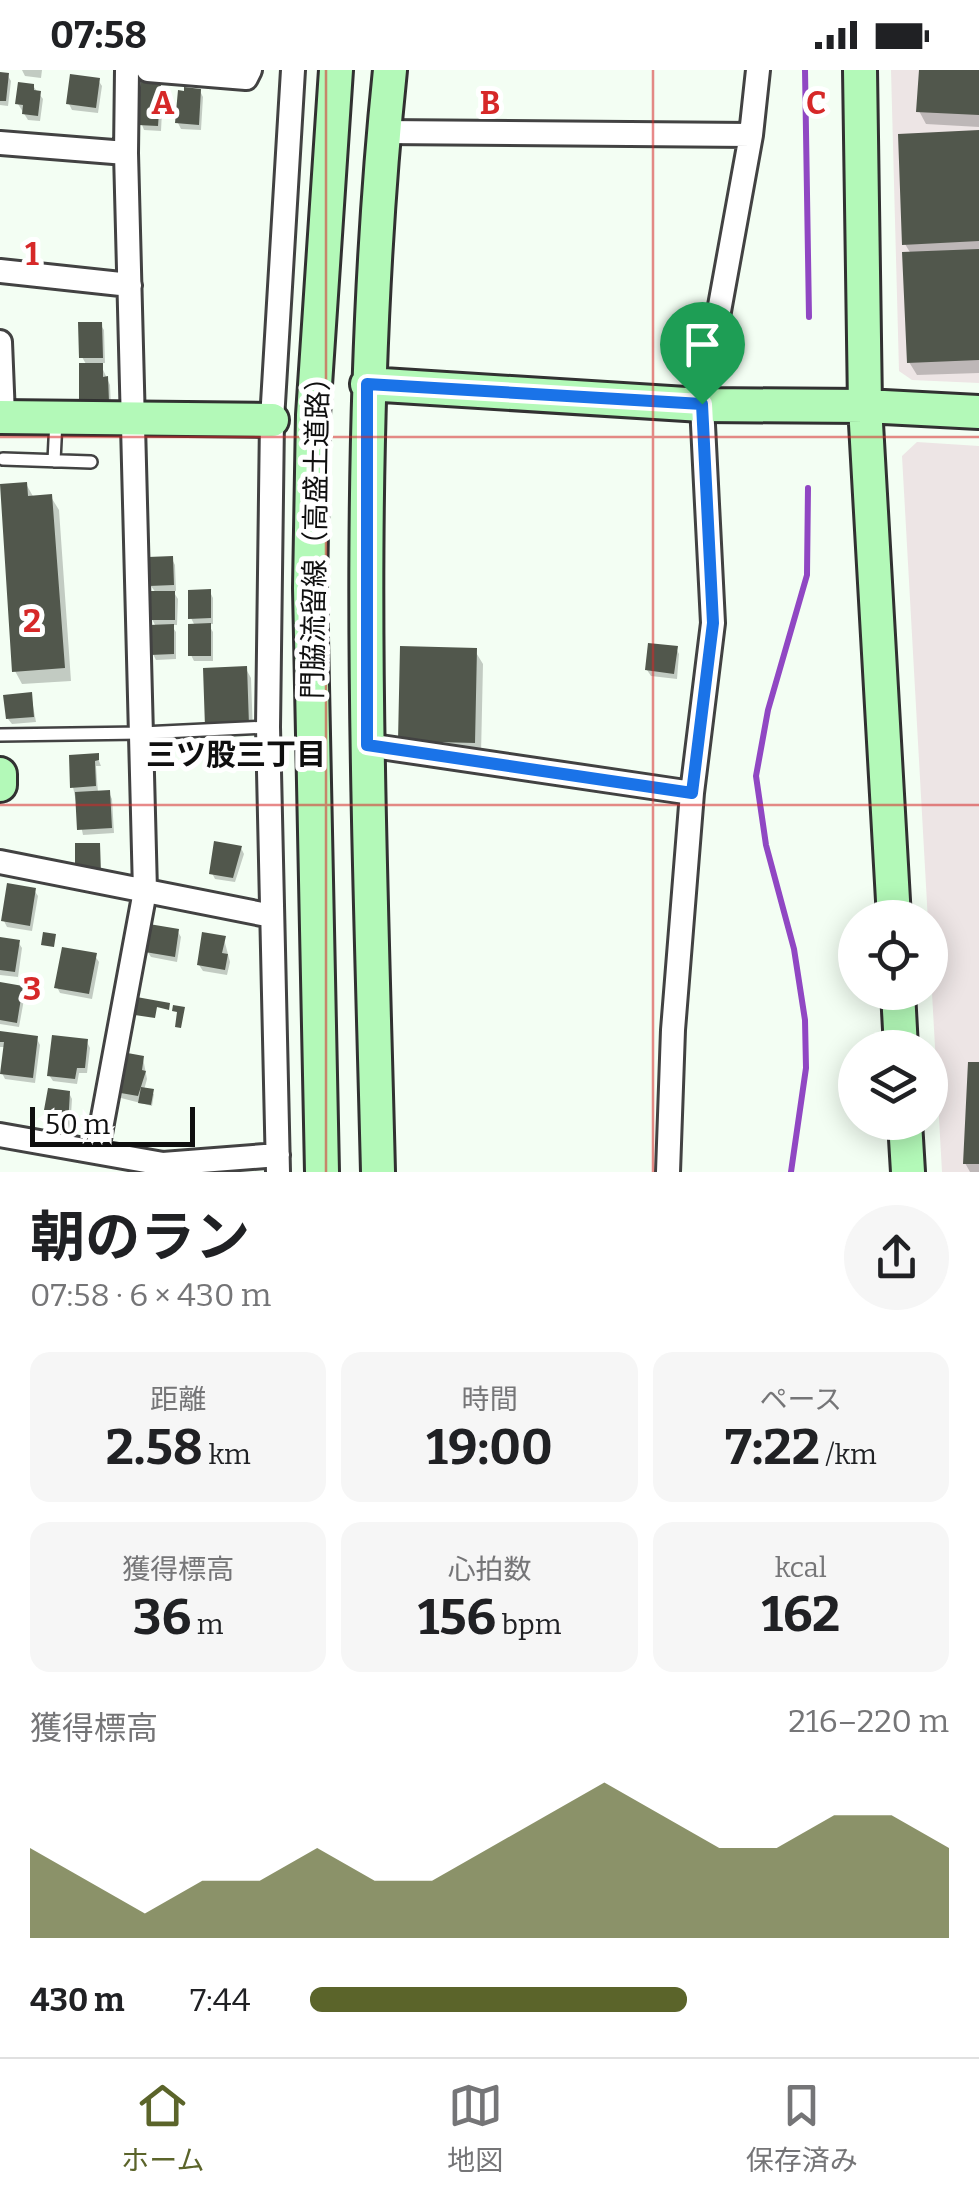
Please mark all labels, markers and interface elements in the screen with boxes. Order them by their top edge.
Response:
text: 07:58 [50,12,147,58]
text: A [152,84,175,122]
text: B [480,84,500,122]
text: C [806,84,826,122]
text: 1 [25,235,39,273]
pin [660,302,745,405]
icon: arrive [675,317,730,372]
street label: 門脇流留線（高盛土道路） [296,363,335,699]
text: 2 [23,602,41,640]
district label: 三ツ股三丁目 [146,737,326,773]
map controls [838,900,948,1140]
button: locate [838,900,948,1010]
text: 3 [23,970,41,1008]
button: layers [838,1030,948,1140]
scale bar [30,1102,195,1146]
text: 50 m [45,1108,110,1141]
text: 朝のラン [30,1205,250,1271]
button: share [844,1205,949,1310]
text: 07:58 · 6 × 430 m [30,1276,271,1314]
text: 距離 [150,1383,206,1416]
text: 時間 [461,1383,518,1416]
text: ペース [760,1383,842,1416]
text: 2.58 [106,1417,203,1477]
text: 19:00 [426,1417,553,1477]
text: 7:22 [725,1417,820,1477]
text: km [203,1438,251,1471]
text: /km [820,1438,877,1471]
text: kcal [775,1551,827,1584]
text: 獲得標高 [122,1553,234,1586]
text: 心拍数 [447,1553,532,1586]
text: 162 [761,1584,840,1644]
text: 36 [133,1587,191,1647]
text: 156 [418,1587,496,1647]
text: m [191,1608,224,1641]
text: bpm [496,1608,561,1641]
text: 216–220 m [788,1702,949,1740]
text: 獲得標高 [30,1709,158,1747]
text: 430 m [30,1981,125,2019]
text: 7:44 [190,1981,250,2019]
tab: ホーム [121,2078,204,2178]
tab: 地図 [447,2078,503,2178]
tab: 保存済み [746,2078,858,2178]

